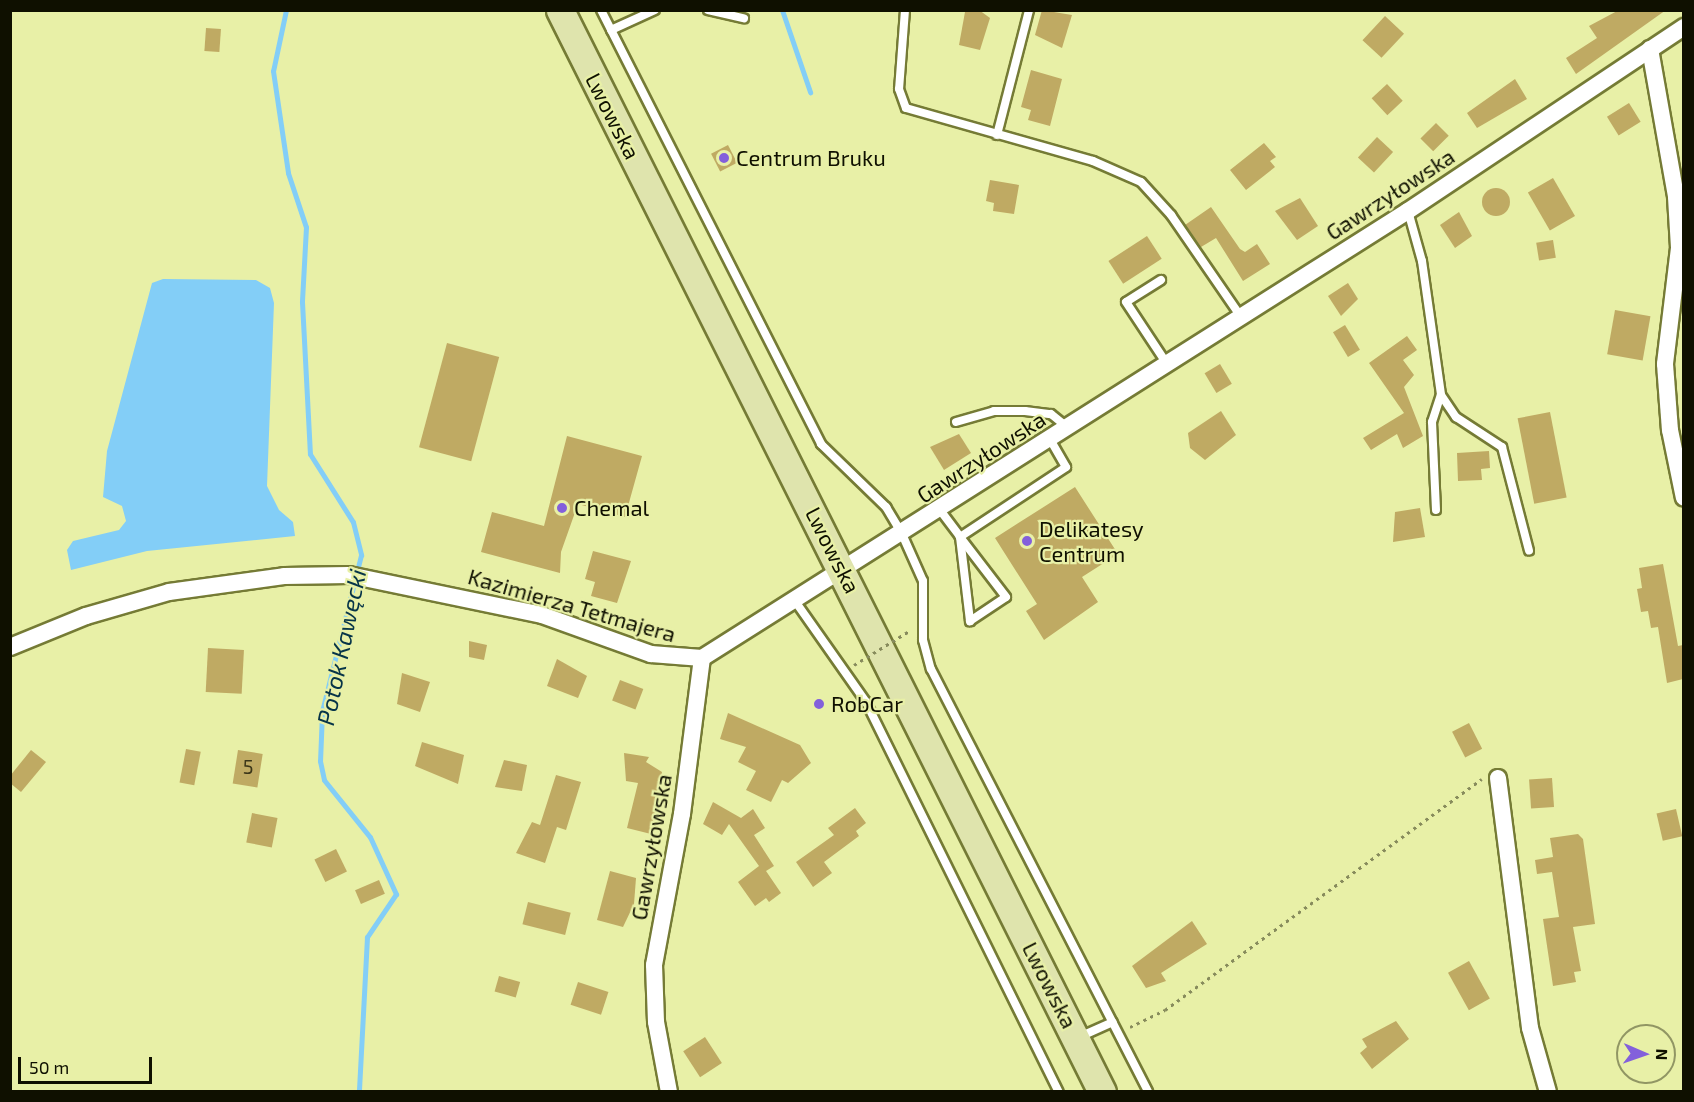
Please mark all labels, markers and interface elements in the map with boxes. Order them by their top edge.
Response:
street label: Lwowska [580,68,646,164]
street label: Gawrzyłowska [1321,143,1459,245]
place label: Centrum Bruku [736,145,886,171]
marker: Centrum Bruku [717,151,731,165]
street label: Gawrzyłowska [912,406,1050,508]
place label: Chemal [574,495,649,521]
marker: Chemal [555,501,569,515]
street label: Lwowska [800,502,866,598]
place label: Delikatesy Centrum [1039,515,1144,566]
marker: Delikatesy Centrum [1020,534,1034,548]
street label: Kazimierza Tetmajera [465,563,679,647]
water label: Potok Kawęcki [310,566,372,728]
place label: RobCar [831,691,903,717]
marker: RobCar [812,697,826,711]
house number: 5 [243,754,253,778]
street label: Gawrzyłowska [625,772,677,922]
street label: Lwowska [1017,937,1083,1033]
north arrow [1616,1024,1676,1084]
scale bar [21,1045,154,1083]
text: N [1653,1048,1672,1061]
text: 50 m [29,1056,69,1078]

